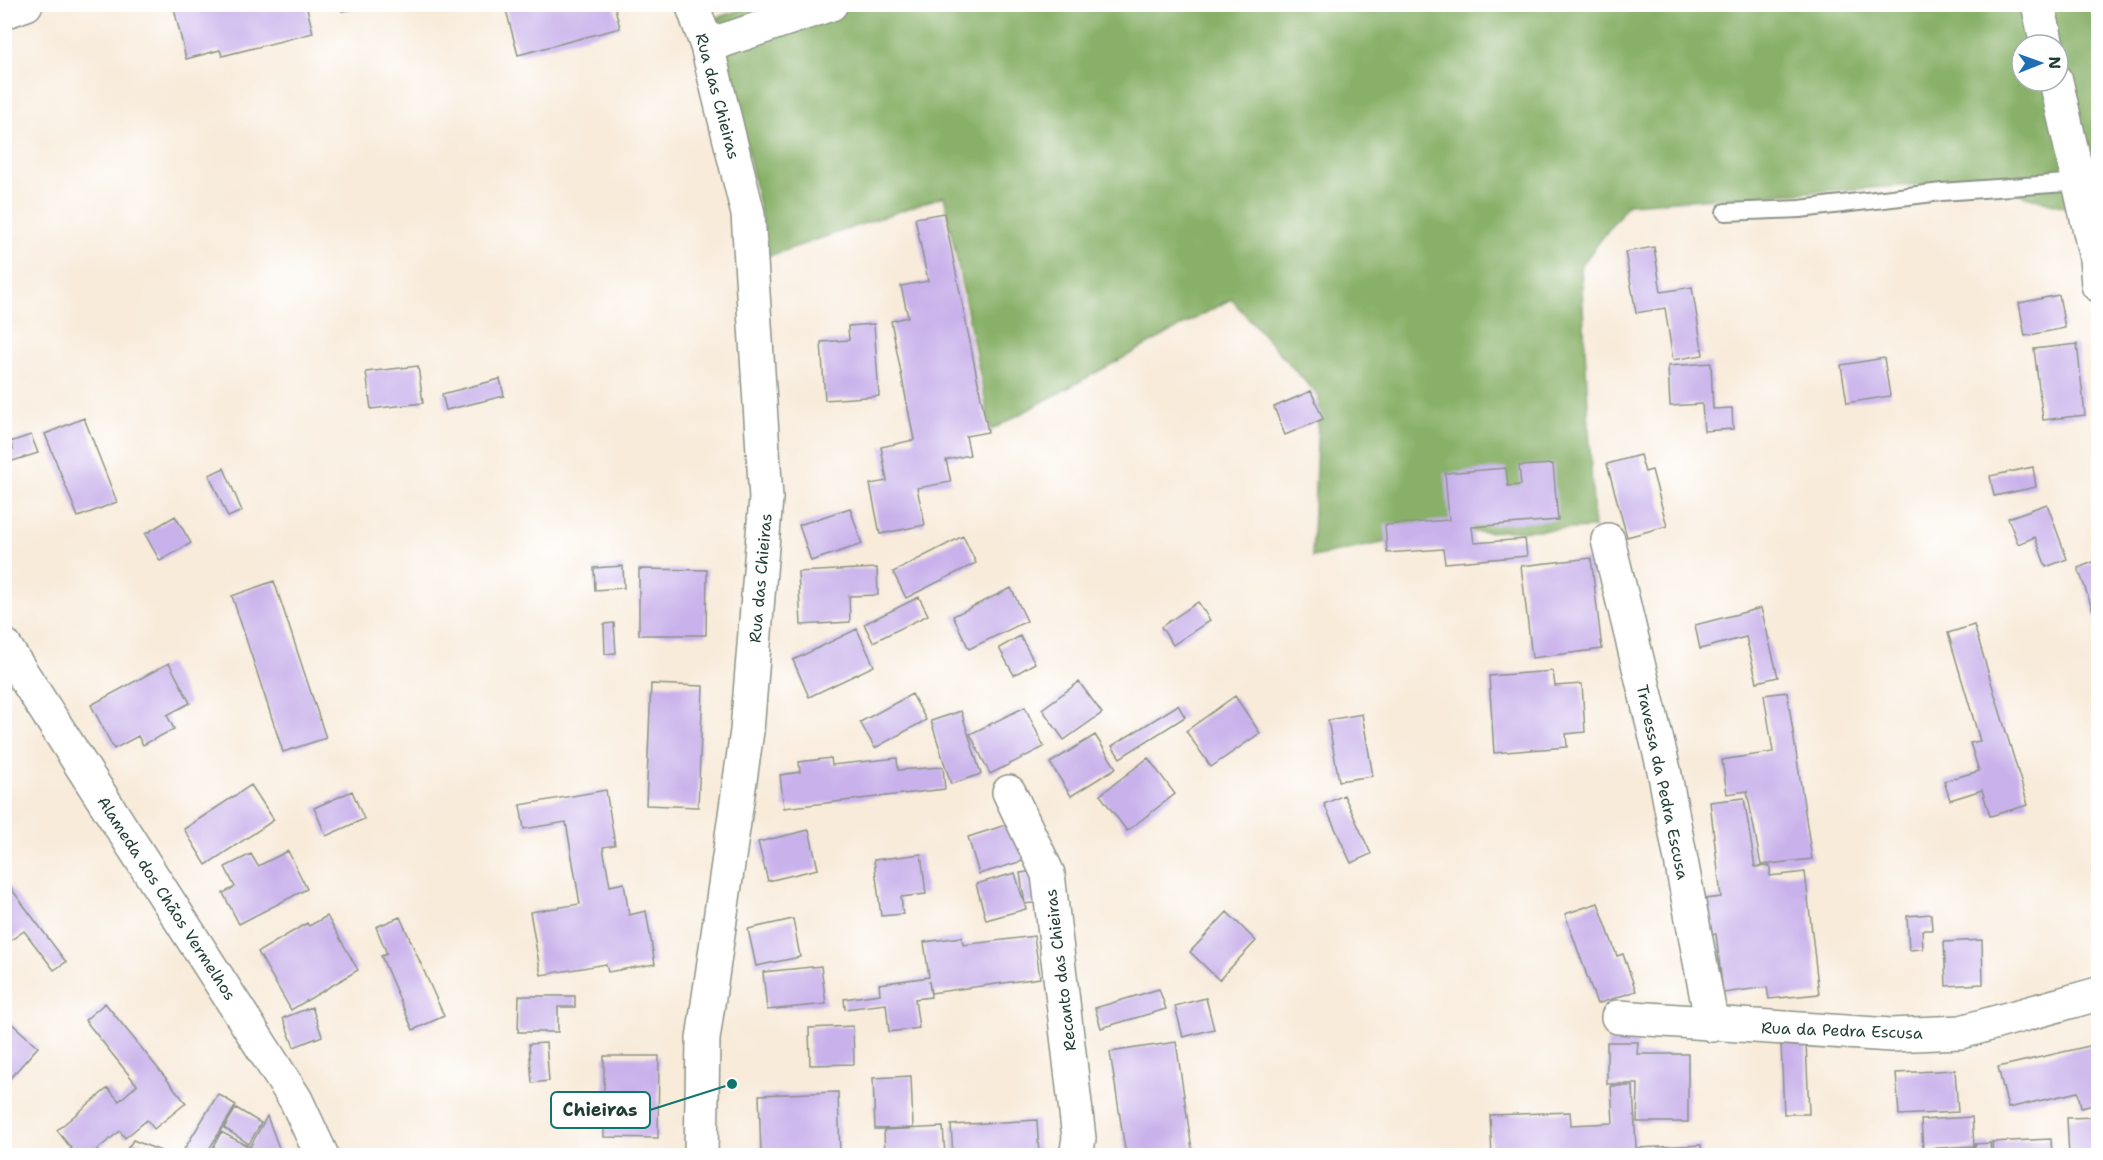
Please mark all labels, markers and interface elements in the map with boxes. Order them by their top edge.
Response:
street label: Rua das Chieiras [691,31,744,162]
north arrow [2010,33,2070,93]
text: N [2044,56,2065,69]
street label: Rua das Chieiras [744,512,777,644]
street label: Travessa da Pedra Escusa [1632,683,1693,882]
street label: Alameda dos Chãos Vermelhos [93,792,241,1004]
street label: Recanto das Chieiras [1040,888,1081,1052]
street label: Rua da Pedra Escusa [1761,1017,1923,1044]
callout: Chieiras [551,1092,650,1128]
text: Chieiras [563,1098,637,1122]

